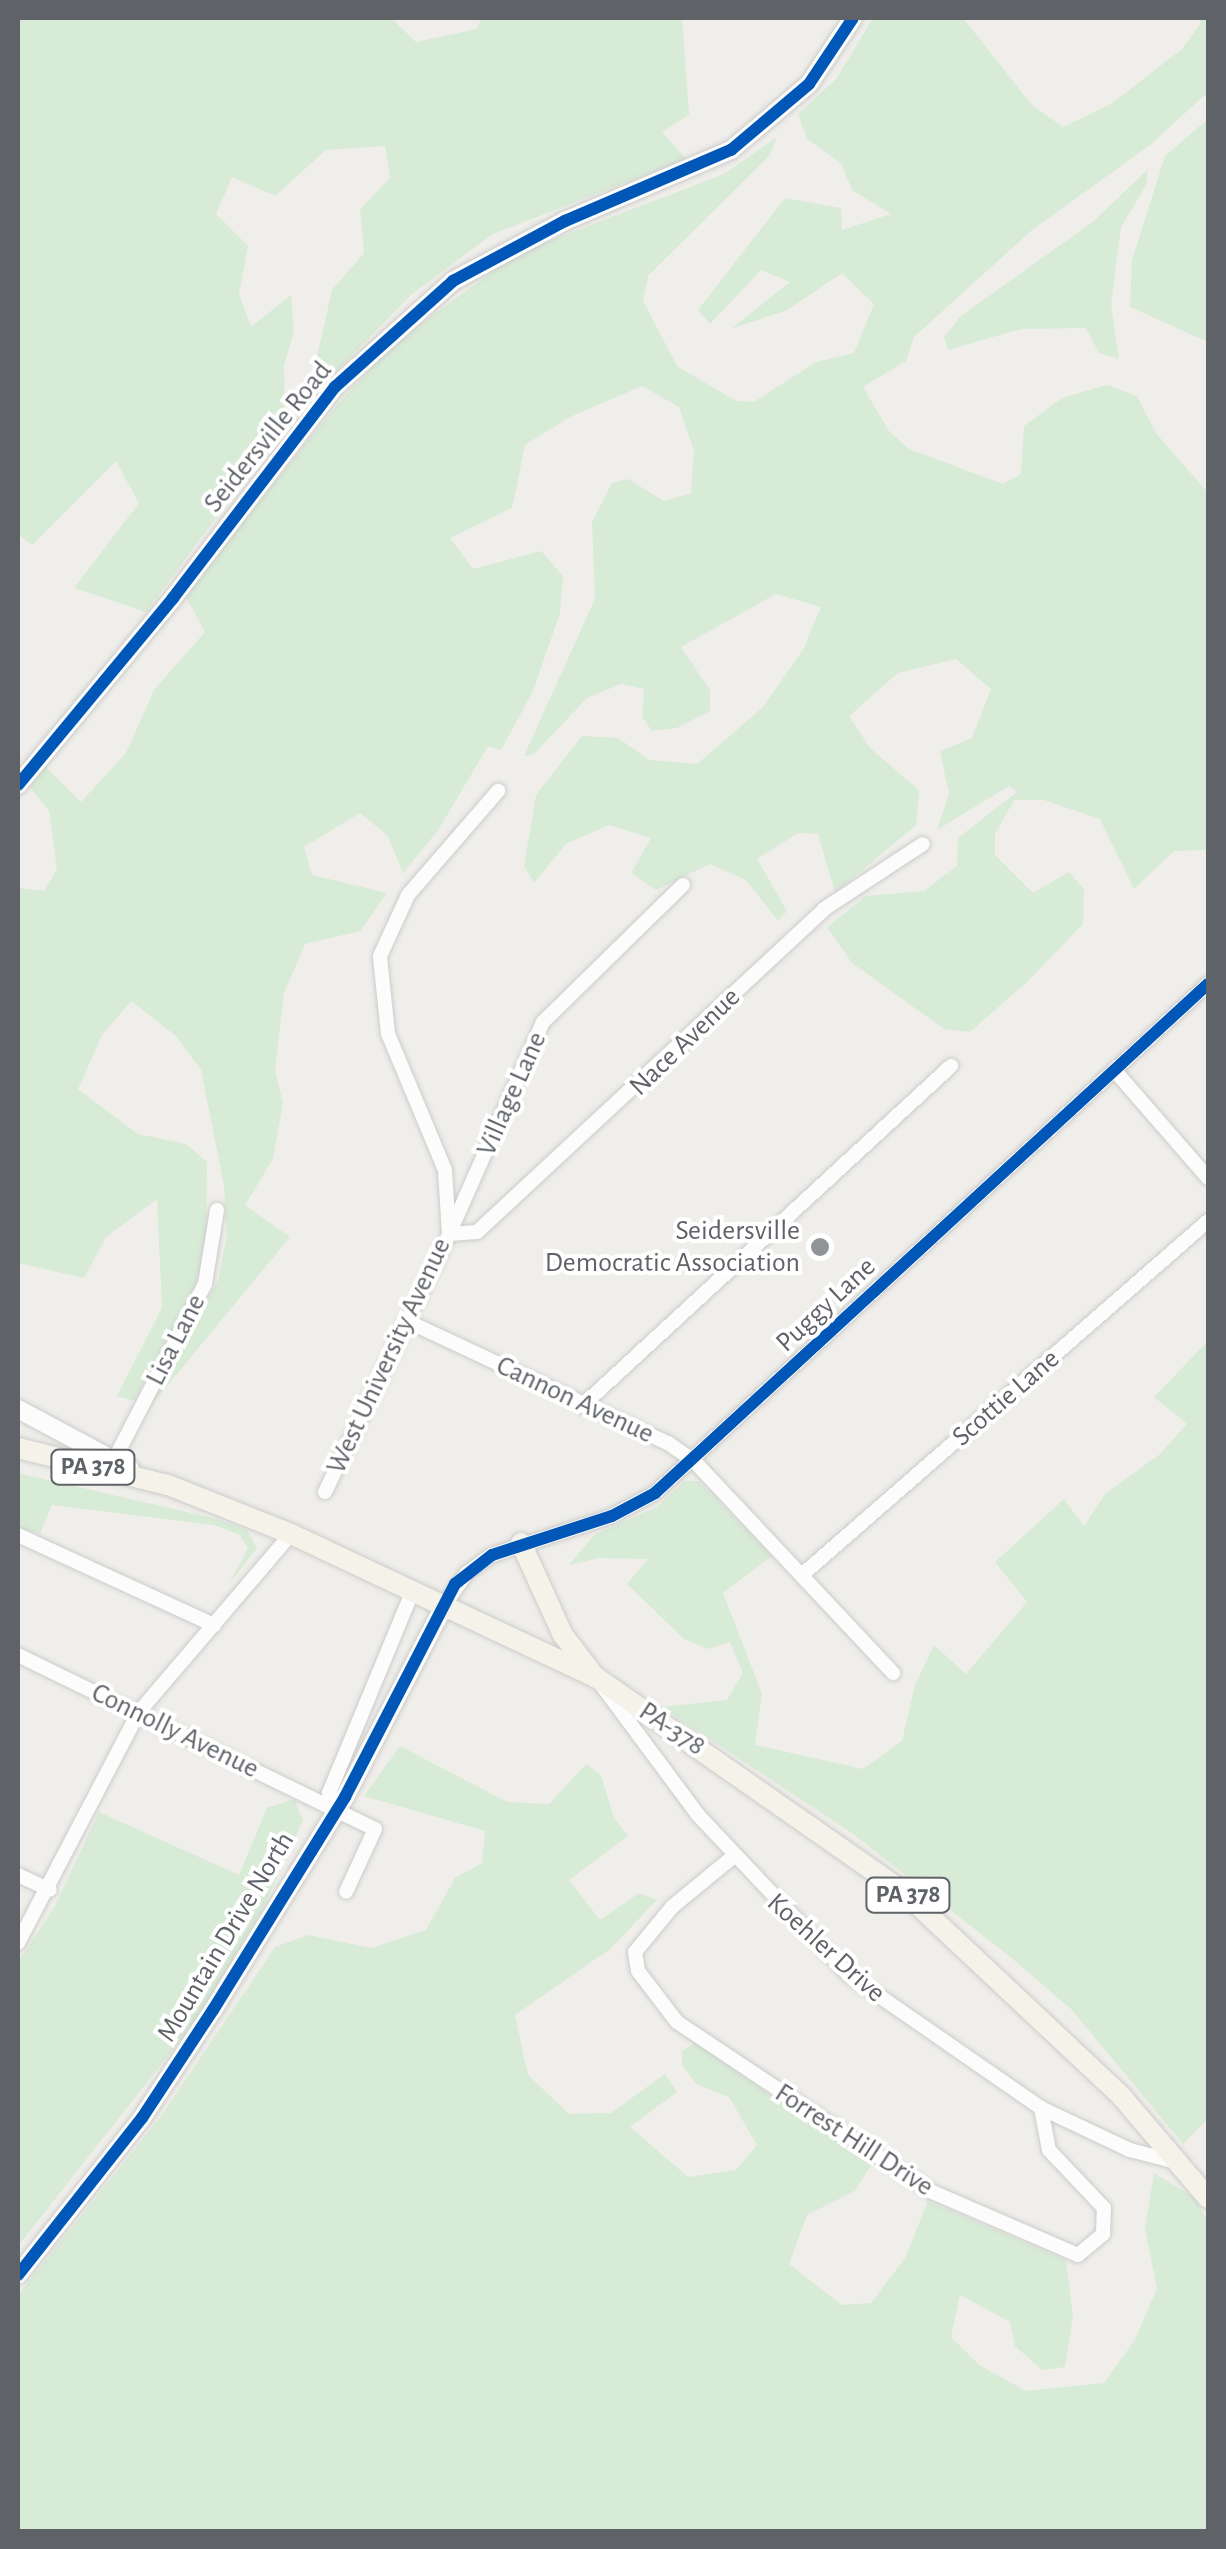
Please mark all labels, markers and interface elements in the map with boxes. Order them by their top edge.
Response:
street label: Seidersville Road [197,355,339,519]
street label: Nace Avenue [622,981,748,1103]
street label: Village Lane [470,1027,554,1161]
place label: Seidersville Democratic Association [545,1214,800,1280]
street label: West University Avenue [320,1233,458,1479]
marker: Seidersville Democratic Association [809,1236,831,1258]
street label: Puggy Lane [769,1250,883,1360]
street label: Lisa Lane [139,1289,213,1391]
street label: Scottie Lane [946,1342,1066,1454]
street label: Cannon Avenue [491,1349,659,1451]
road number: PA 378 [48,1447,138,1487]
street label: Connolly Avenue [86,1676,264,1786]
street label: PA-378 [632,1695,712,1763]
street label: Mountain Drive North [150,1826,302,2048]
road number: PA 378 [863,1875,953,1915]
street label: Koehler Drive [760,1886,892,2010]
street label: Forrest Hill Drive [768,2076,940,2204]

